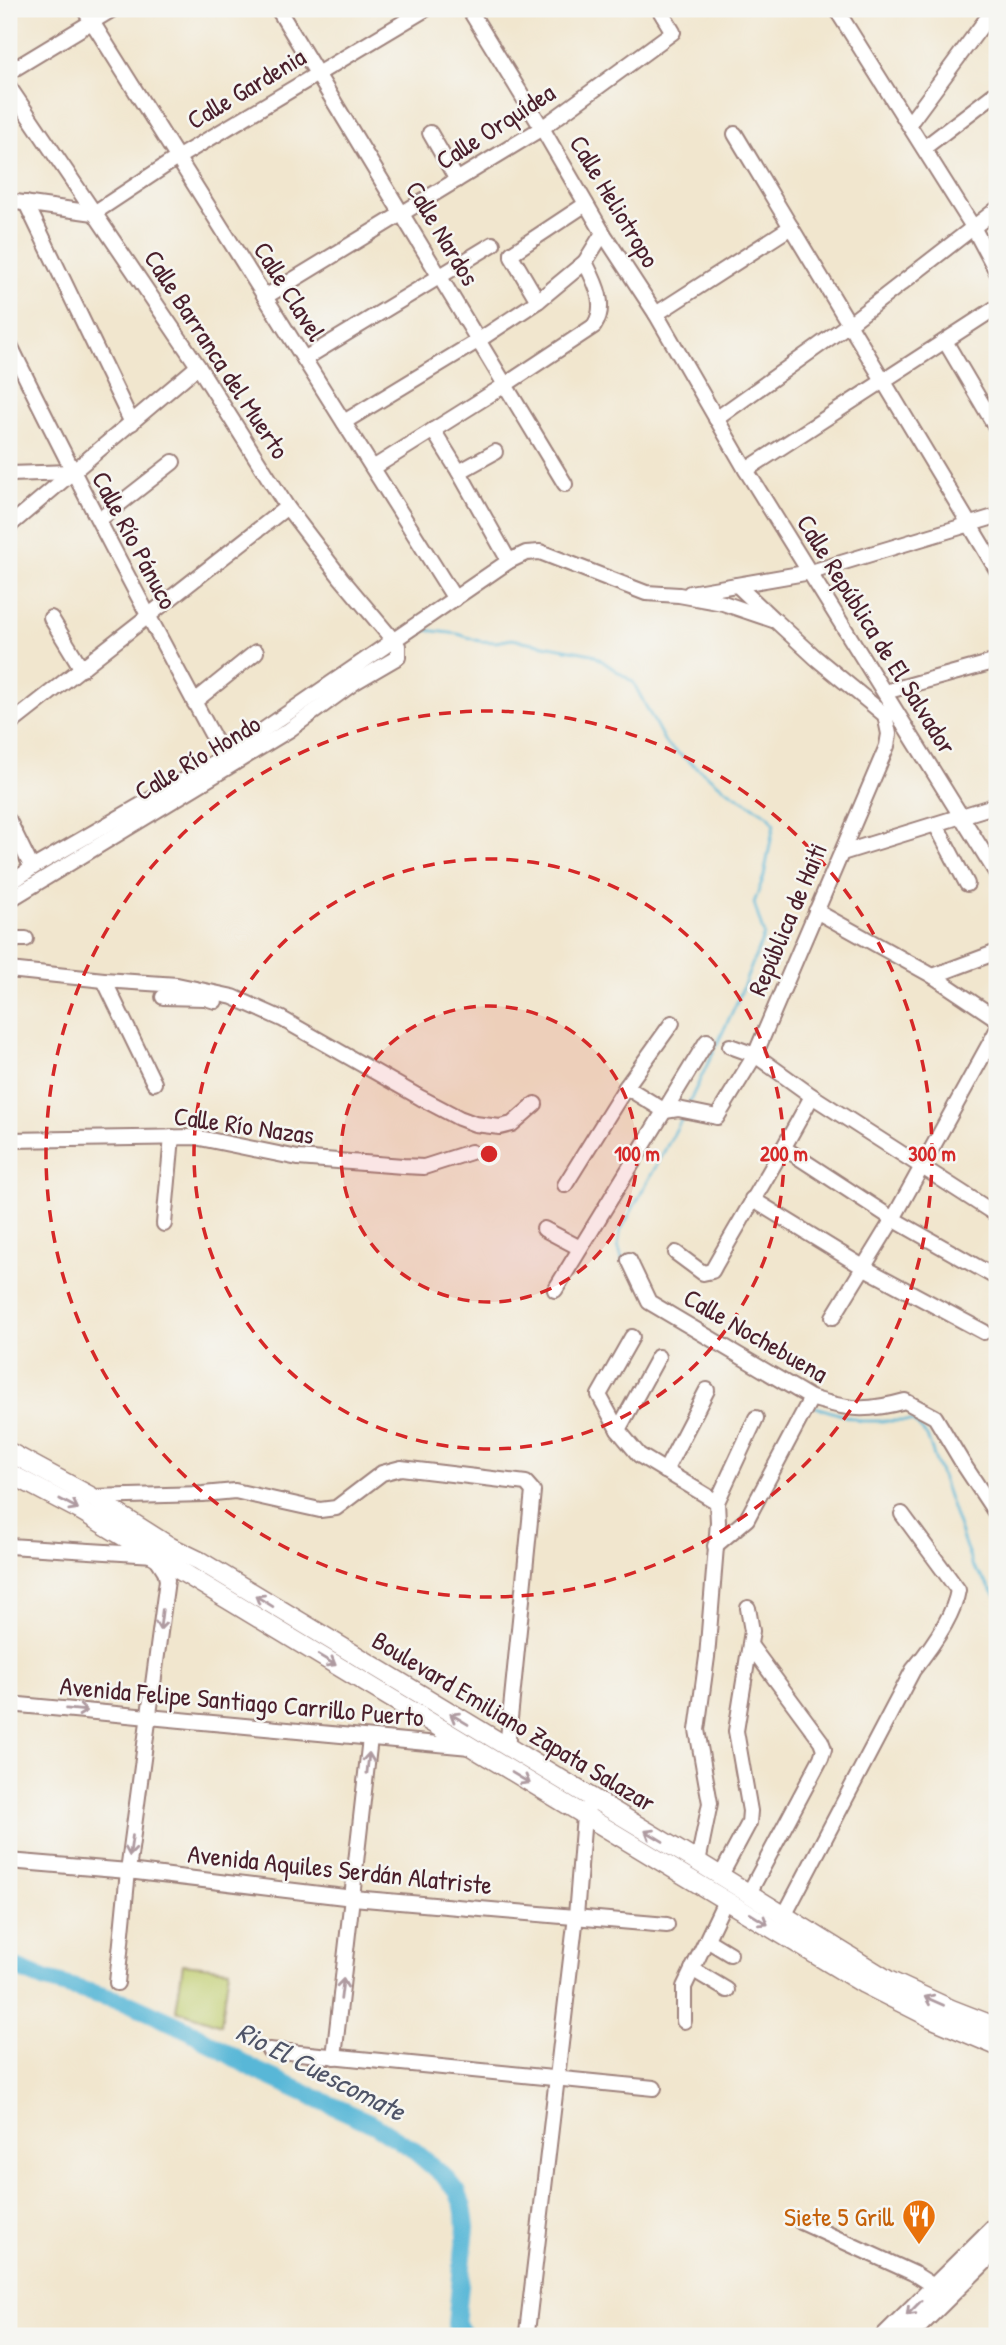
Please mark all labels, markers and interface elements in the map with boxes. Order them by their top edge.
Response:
street label: Calle Gardenia [180,39,312,137]
street label: Calle Orquídea [429,74,561,178]
street label: Calle Heliotropo [562,128,668,274]
street label: Calle Nardos [398,174,488,292]
street label: Calle Clavel [246,235,334,347]
street label: Calle Barranca del Muerto [136,243,298,465]
street label: Calle Río Pánuco [84,465,186,615]
street label: Calle República de El Salvador [789,507,965,761]
street label: Calle Río Hondo [128,706,266,808]
street label: República de Haiti [739,837,835,1001]
street label: Calle Río Nazas [172,1098,316,1152]
text: 100 m [614,1139,660,1168]
text: 200 m [760,1139,808,1168]
text: 300 m [908,1139,956,1168]
centre of rings [477,1142,501,1166]
street label: Calle Nochebuena [678,1280,834,1390]
one-way arrow [58,1498,79,1512]
one-way arrow [255,1593,275,1607]
one-way arrow [155,1609,168,1631]
street label: Boulevard Emiliano Zapata Salazar [366,1622,662,1820]
one-way arrow [316,1653,336,1667]
street label: Avenida Felipe Santiago Carrillo Puerto [59,1668,425,1734]
one-way arrow [65,1704,87,1717]
one-way arrow [449,1711,469,1725]
one-way arrow [361,1752,374,1775]
one-way arrow [511,1771,531,1785]
one-way arrow [644,1828,664,1842]
one-way arrow [125,1834,138,1857]
street label: Avenida Aquiles Serdán Alatriste [186,1836,494,1902]
one-way arrow [748,1913,768,1927]
one-way arrow [336,1978,349,2001]
one-way arrow [924,1994,945,2007]
water label: Rio El Cuescomate [230,2012,413,2131]
restaurant icon: Siete 5 Grill [900,2197,938,2246]
place label: Siete 5 Grill [784,2199,895,2234]
one-way arrow [906,2300,923,2317]

